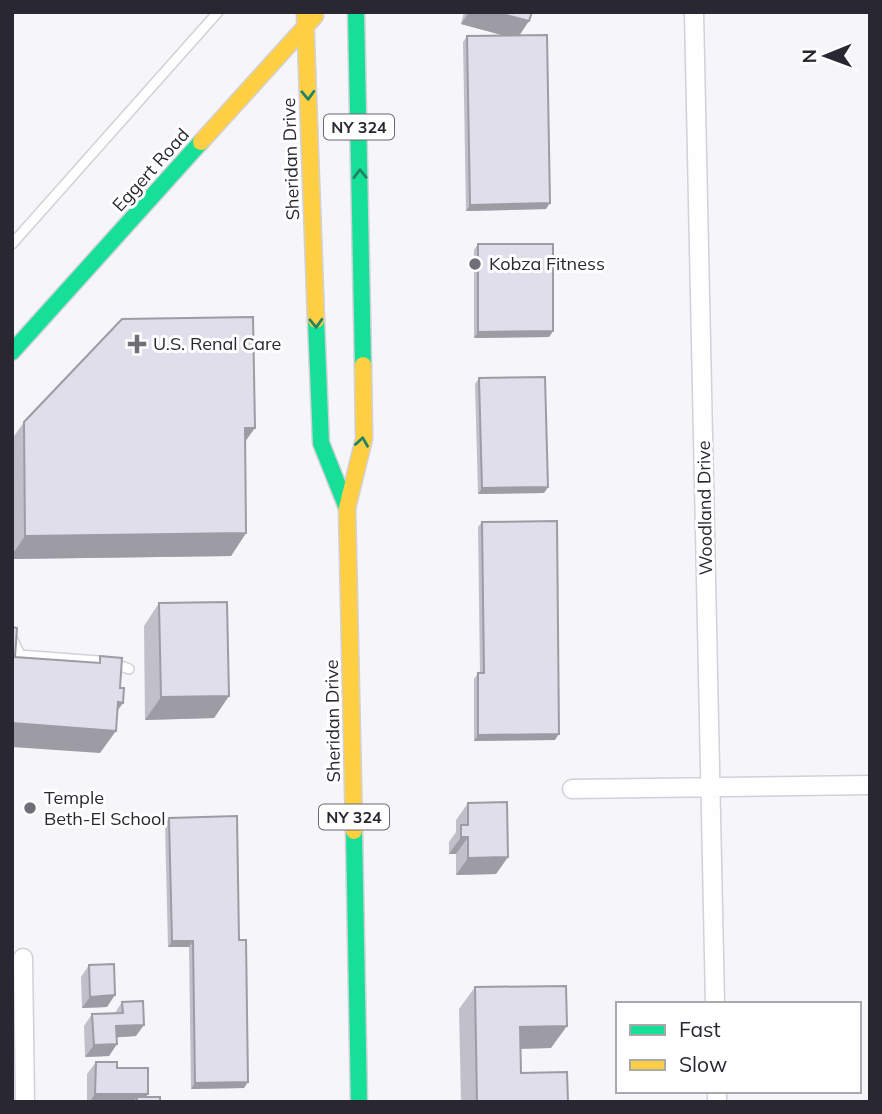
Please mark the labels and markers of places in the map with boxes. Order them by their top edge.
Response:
place label: Kobza Fitness [489,252,605,275]
marker: Kobza Fitness [467,256,483,272]
place label: U.S. Renal Care [153,332,281,355]
marker: U.S. Renal Care [127,334,147,354]
place label: Temple Beth-El School [44,786,166,830]
marker: Temple Beth-El School [22,800,38,816]

